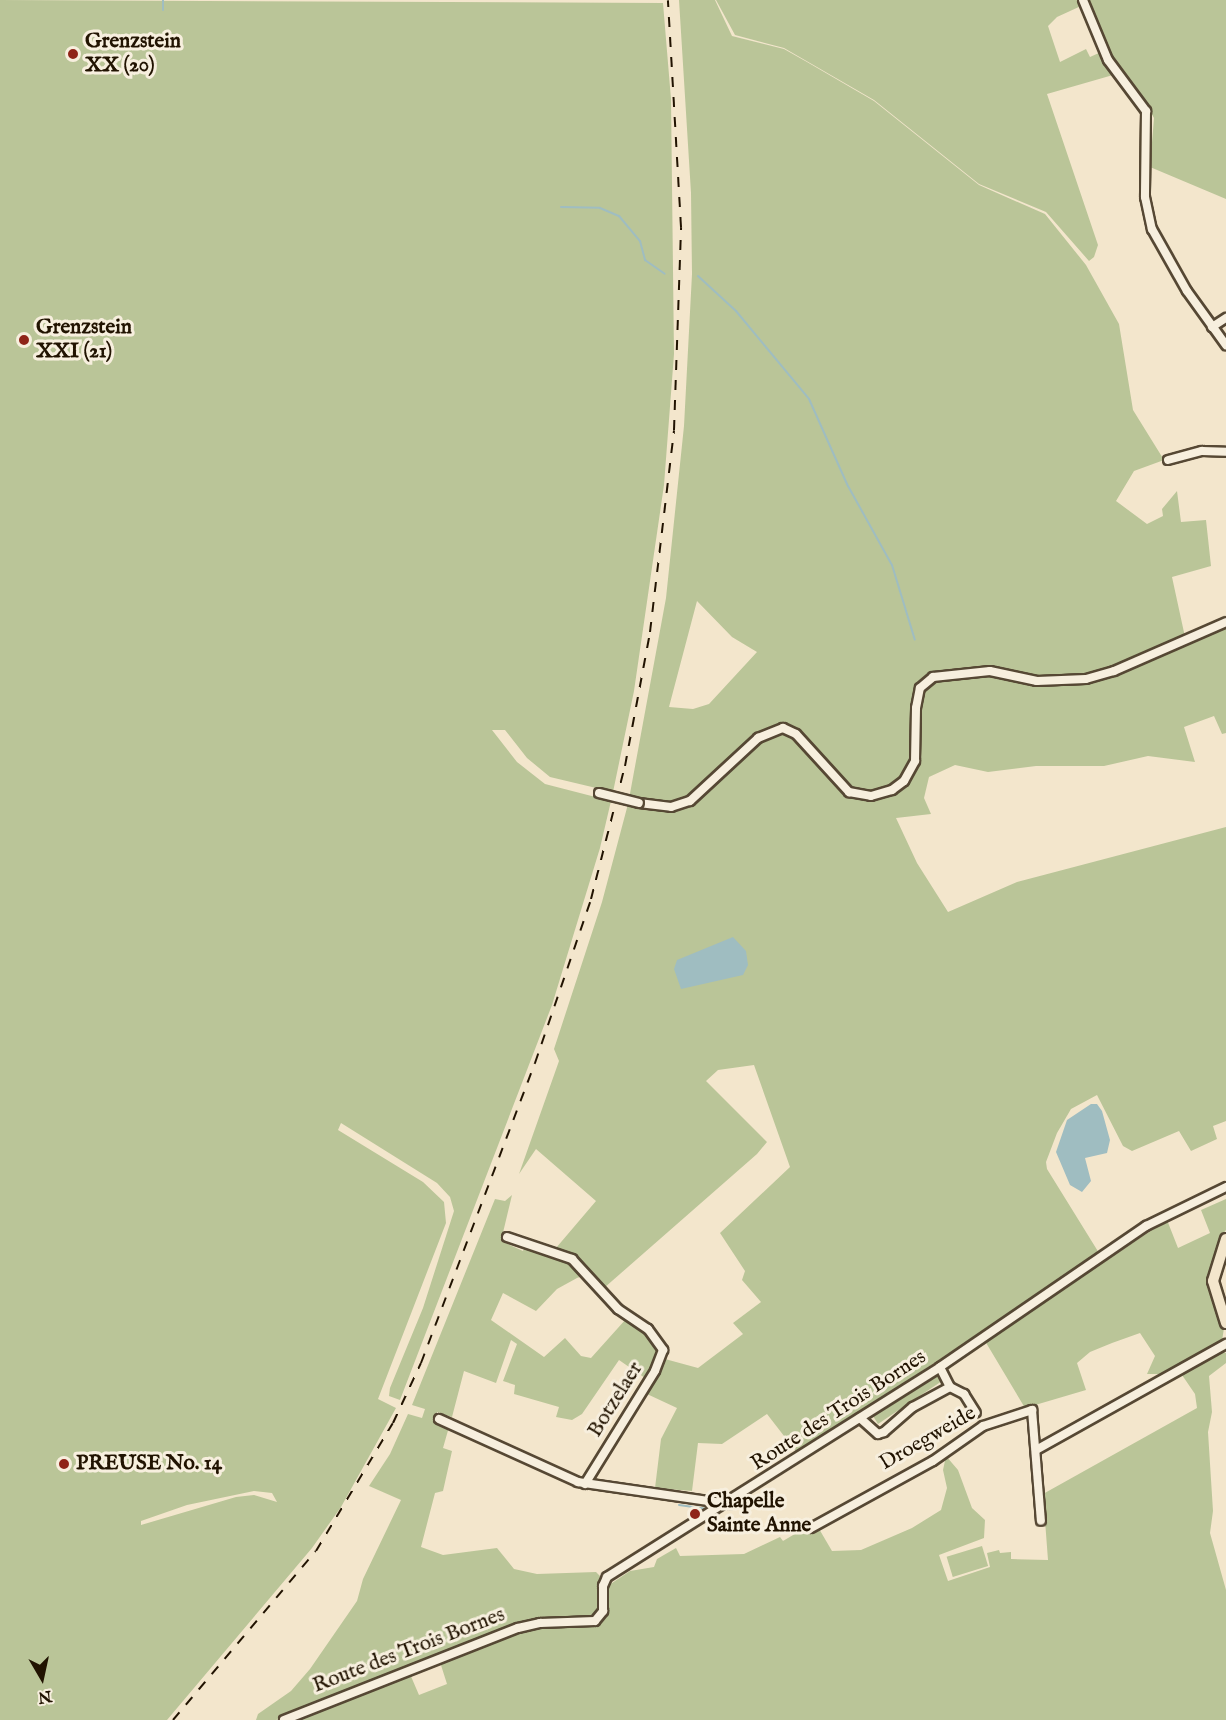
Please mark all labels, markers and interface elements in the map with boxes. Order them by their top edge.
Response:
place label: Grenzstein XX (20) [85,29,181,79]
marker: Grenzstein XX (20) [66,47,80,61]
place label: Grenzstein XXI (21) [36,315,132,365]
marker: Grenzstein XXI (21) [17,333,31,347]
street label: Route des Trois Bornes [747,1345,931,1477]
street label: Botzelaer [583,1358,649,1442]
street label: Droegweide [875,1401,981,1477]
place label: PREUSE No. 14 [76,1451,222,1477]
marker: PREUSE No. 14 [57,1457,71,1471]
place label: Chapelle Sainte Anne [707,1489,811,1539]
marker: Chapelle Sainte Anne [688,1507,702,1521]
street label: Route des Trois Bornes [309,1603,509,1699]
north arrow [12,1648,72,1708]
text: N [36,1685,53,1707]

